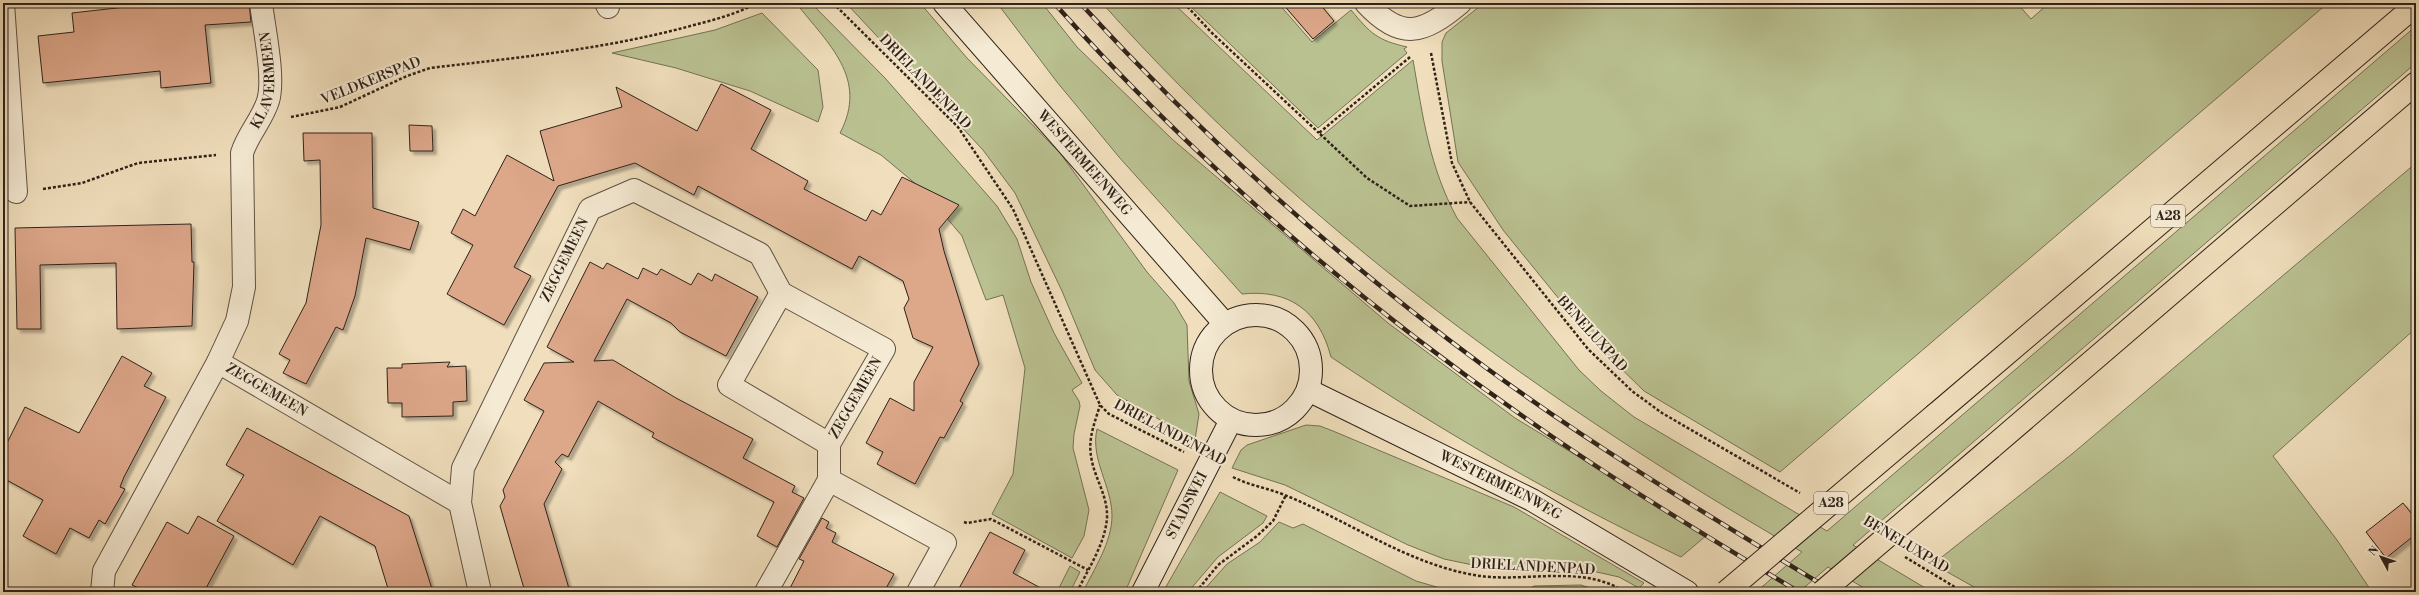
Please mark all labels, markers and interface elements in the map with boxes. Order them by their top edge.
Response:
street label: KLAVERMEEN [247,30,279,132]
street label: DRIELANDENPAD [875,31,975,133]
street label: VELDKERSPAD [317,53,424,110]
street label: WESTERMEENWEG [1033,106,1136,220]
road number: A28 [2151,205,2185,227]
street label: ZEGGEMEEN [537,215,593,305]
street label: BENELUXPAD [1552,291,1631,376]
street label: ZEGGEMEEN [825,353,887,442]
street label: ZEGGEMEEN [222,359,311,421]
street label: DRIELANDENPAD [1111,396,1230,470]
street label: WESTERMEENWEG [1436,447,1565,525]
street label: STADSWEI [1162,468,1212,542]
road number: A28 [1814,492,1848,514]
street label: BENELUXPAD [1859,512,1952,578]
north arrow [2361,537,2401,577]
text: N [2366,543,2382,559]
street label: DRIELANDENPAD [1470,555,1596,579]

